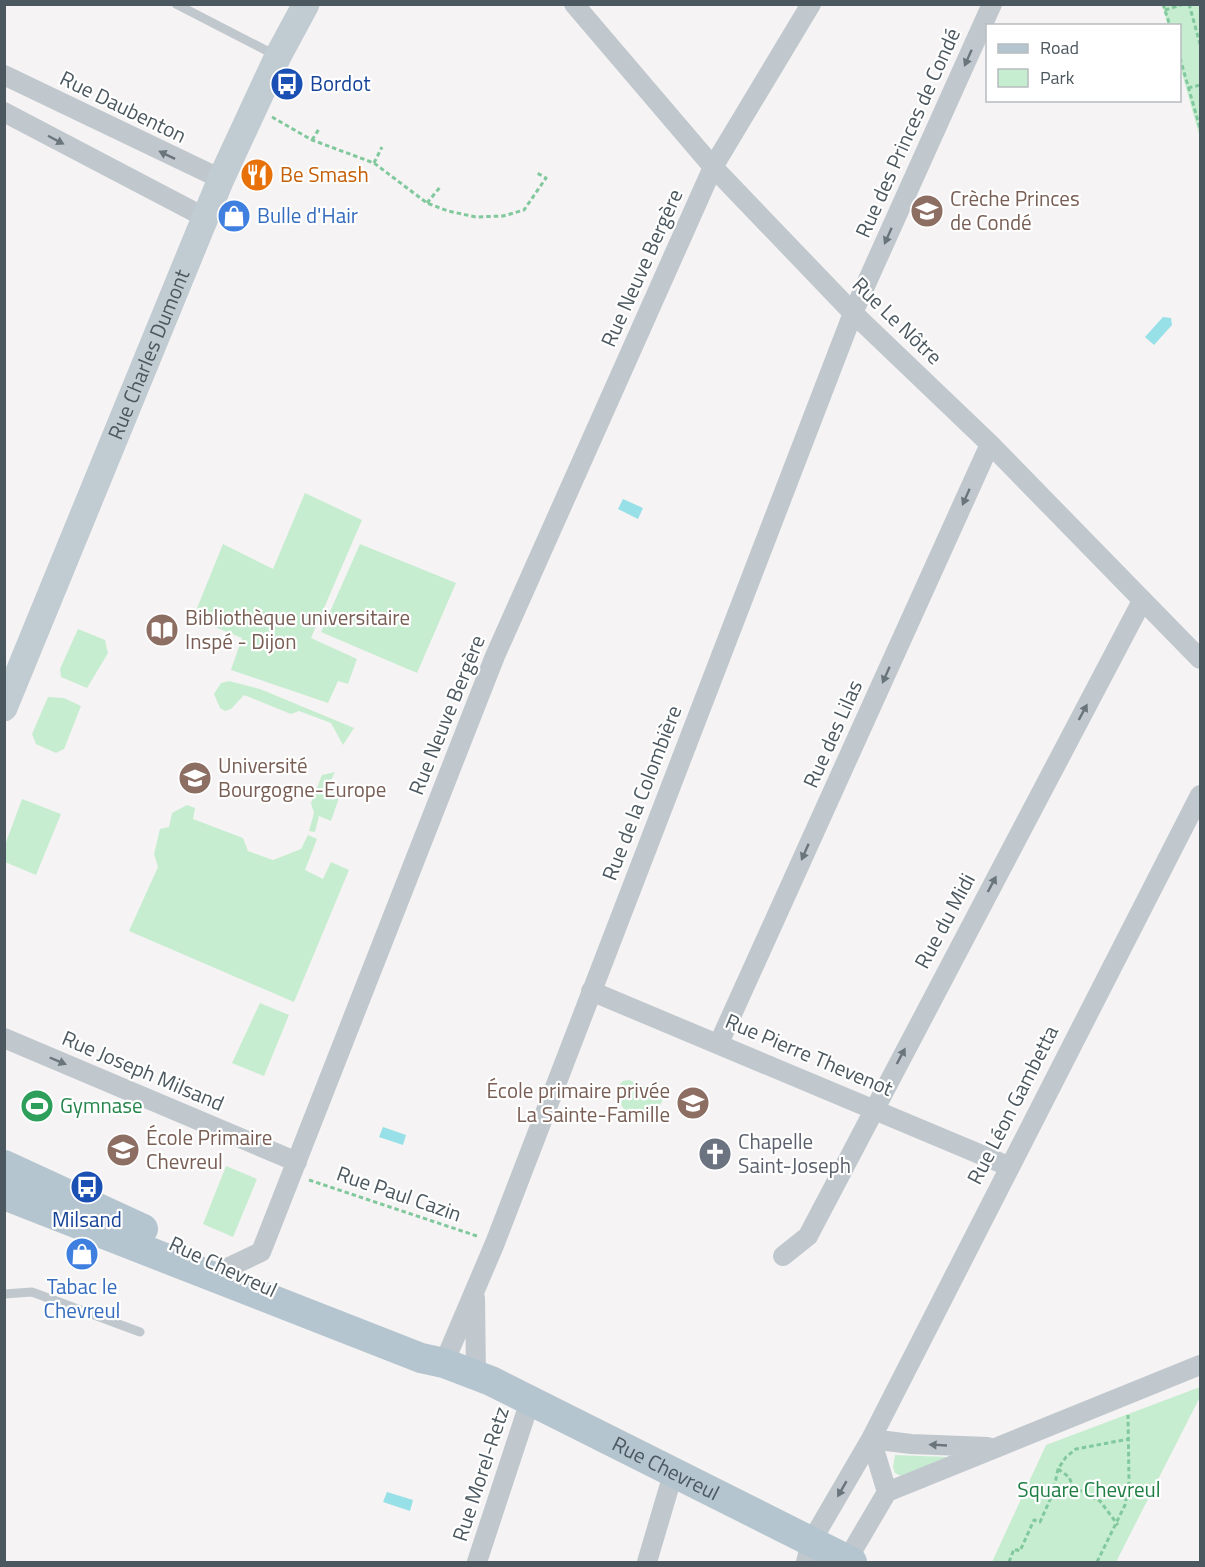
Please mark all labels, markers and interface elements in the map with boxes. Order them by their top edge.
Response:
street label: Rue des Princes de Condé [846,23,968,243]
legend [986,24,1181,102]
text: Road [1040,34,1079,61]
one-way arrow [963,49,973,67]
street label: Rue Daubenton [55,62,192,151]
text: Park [1040,64,1075,91]
bus stop icon: Bordot [269,66,305,102]
place label: Bordot [310,67,371,99]
one-way arrow [48,135,65,145]
one-way arrow [159,151,176,160]
restaurant icon: Be Smash [239,157,275,193]
place label: Be Smash [280,158,369,190]
place label: Crèche Princes de Condé [950,182,1080,238]
street label: Rue Neuve Bergère [592,183,690,352]
school or university icon: Crèche Princes de Condé [909,193,945,229]
shop icon: Bulle d'Hair [216,198,252,234]
place label: Bulle d'Hair [257,199,358,231]
one-way arrow [883,227,893,245]
street label: Rue Charles Dumont [99,264,198,444]
street label: Rue Le Nôtre [845,269,950,372]
one-way arrow [961,489,971,507]
place label: Bibliothèque universitaire Inspé - Dijon [185,601,410,657]
library icon: Bibliothèque universitaire Inspé - Dijon [144,612,180,648]
street label: Rue Neuve Bergère [399,630,493,799]
one-way arrow [881,666,890,683]
street label: Rue des Lilas [794,674,870,793]
street label: Rue de la Colombière [593,700,689,885]
one-way arrow [1078,703,1088,720]
place label: Université Bourgogne-Europe [218,749,386,805]
school or university icon: Université Bourgogne-Europe [177,760,213,796]
one-way arrow [800,844,810,862]
street label: Rue du Midi [906,867,983,974]
one-way arrow [987,875,997,892]
street label: Rue Pierre Thevenot [721,1004,899,1104]
street label: Rue Léon Gambetta [958,1019,1066,1190]
street label: Rue Joseph Milsand [57,1021,229,1119]
one-way arrow [895,1047,905,1065]
one-way arrow [50,1056,68,1066]
place label: École primaire privée La Sainte-Famille [486,1074,670,1130]
school or university icon: École primaire privée La Sainte-Famille [675,1085,711,1121]
sports icon: Gymnase [19,1088,55,1124]
place label: Gymnase [60,1089,143,1121]
place label: École Primaire Chevreul [146,1121,272,1177]
place label: Chapelle Saint-Joseph [738,1125,851,1181]
school or university icon: École Primaire Chevreul [105,1132,141,1168]
church icon: Chapelle Saint-Joseph [697,1136,733,1172]
street label: Rue Paul Cazin [333,1157,466,1229]
bus stop icon: Milsand [69,1169,105,1205]
place label: Milsand [52,1203,122,1235]
street label: Rue Chevreul [164,1227,283,1305]
shop icon: Tabac le Chevreul [64,1236,100,1272]
place label: Tabac le Chevreul [44,1270,120,1326]
street label: Rue Morel-Retz [443,1402,517,1545]
street label: Rue Chevreul [607,1427,725,1508]
one-way arrow [928,1441,947,1450]
park label: Square Chevreul [1017,1473,1161,1505]
one-way arrow [837,1481,847,1498]

